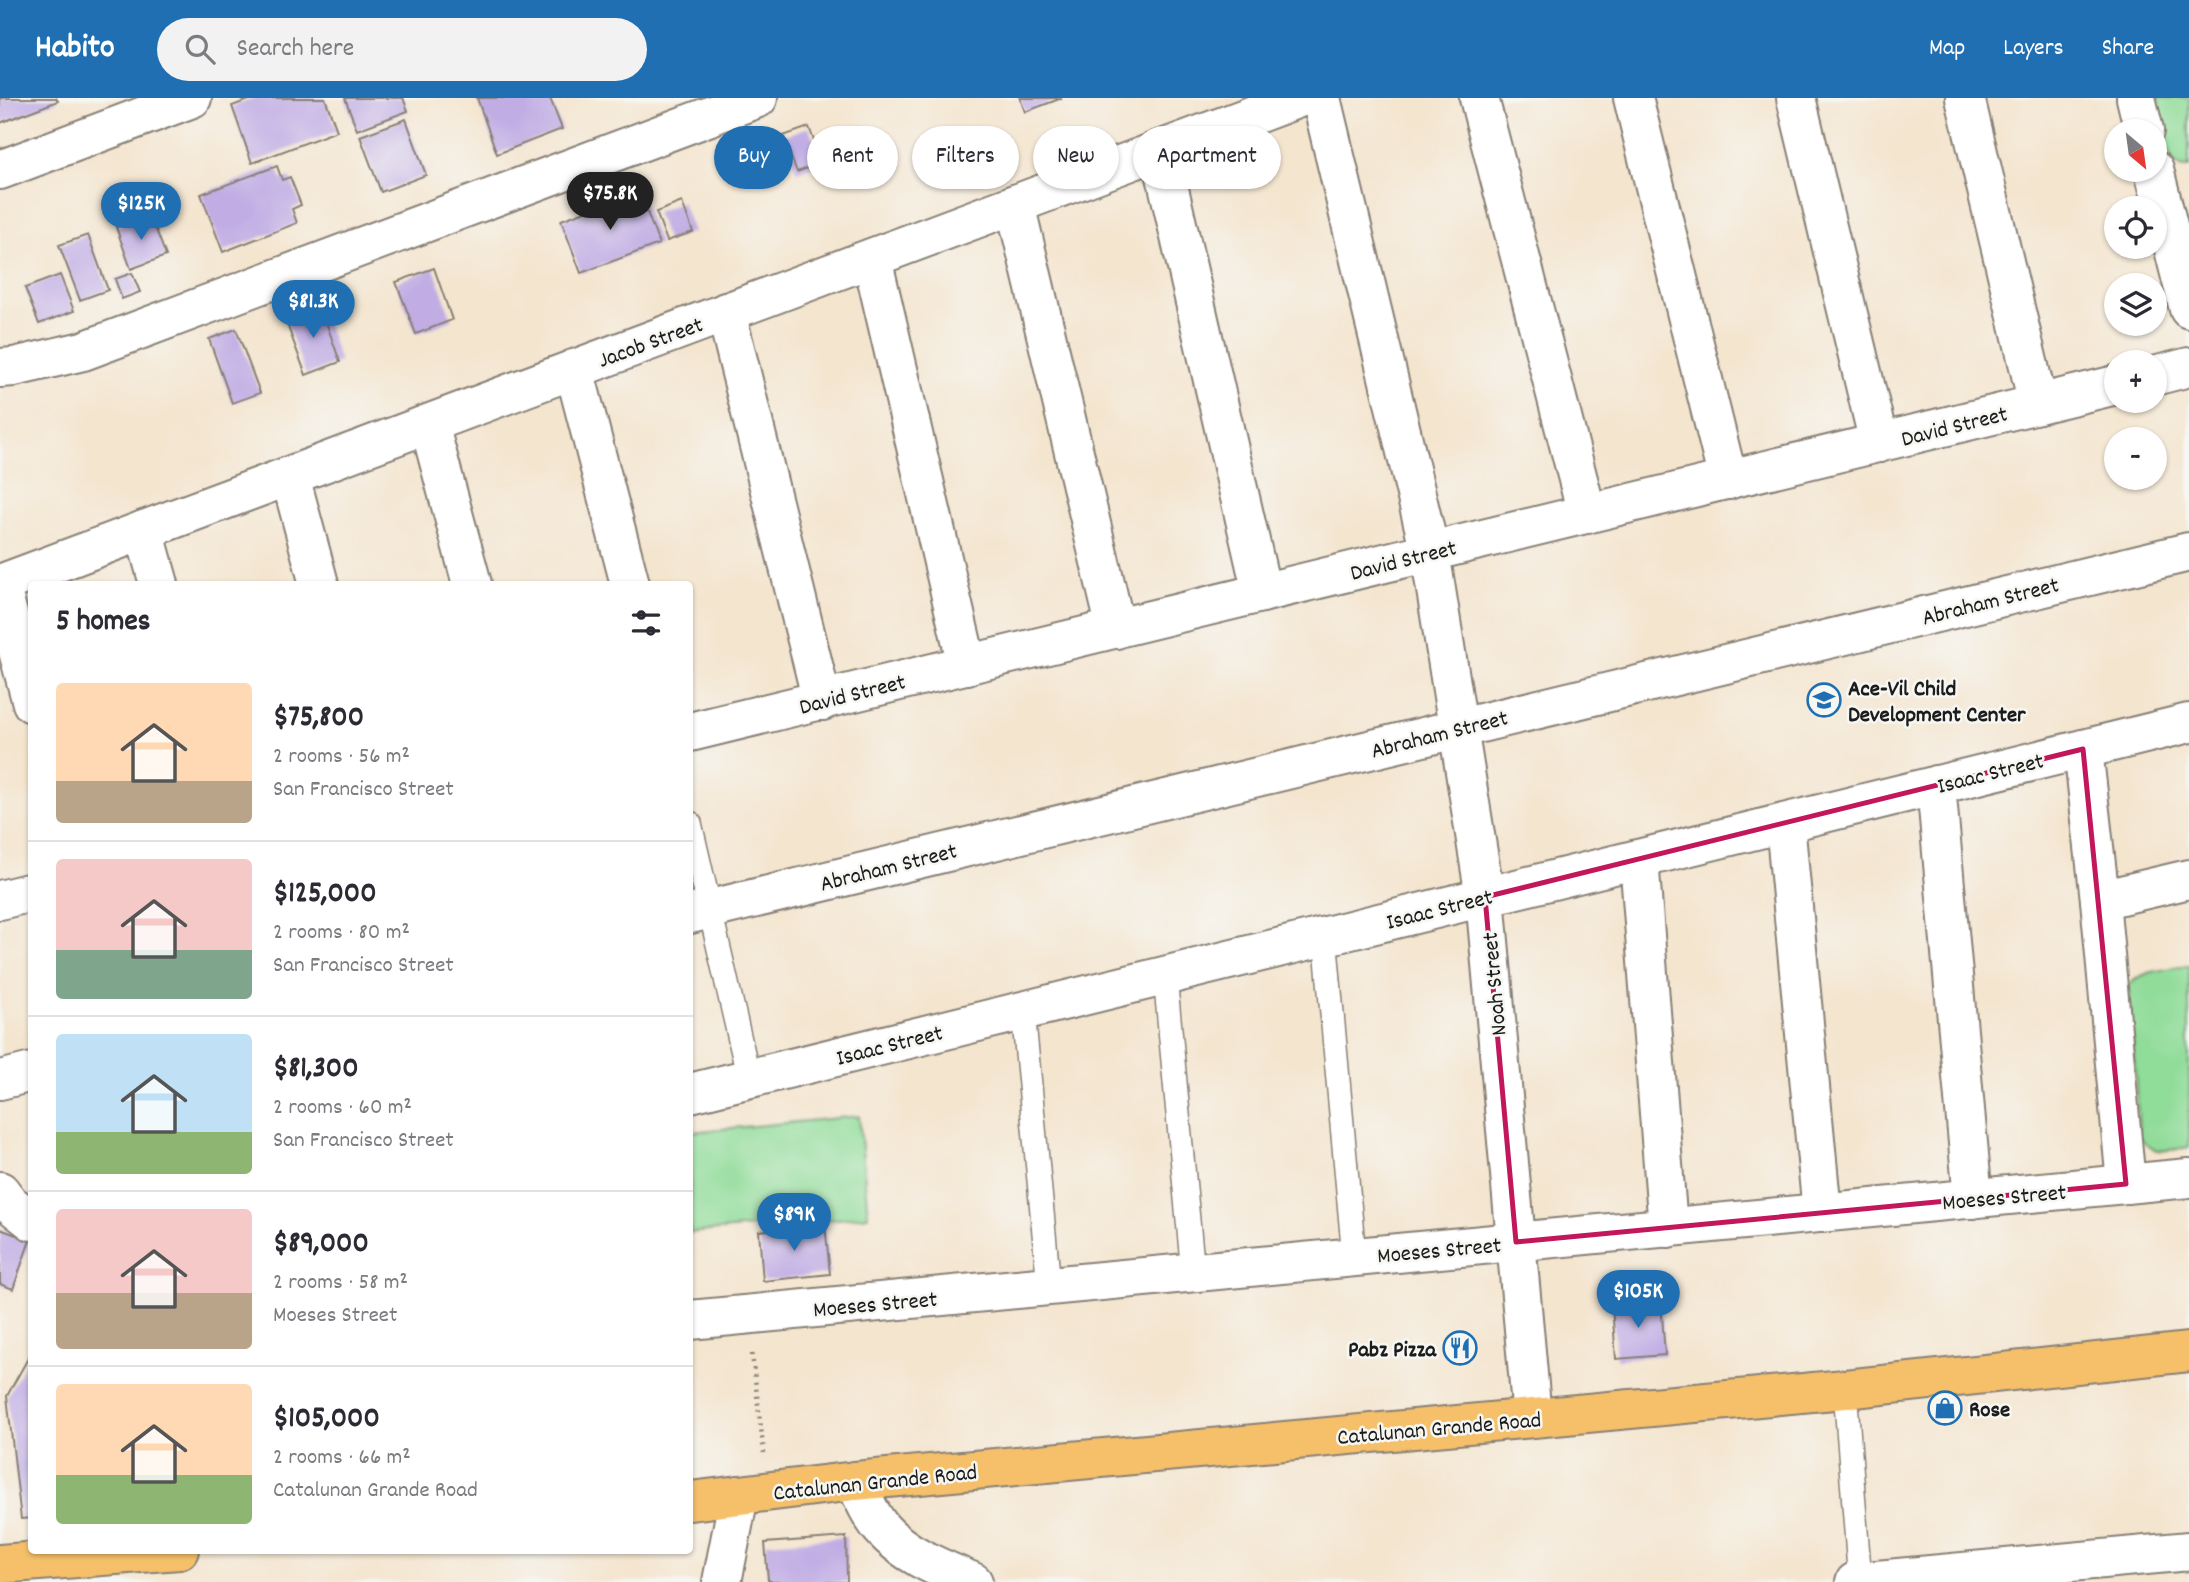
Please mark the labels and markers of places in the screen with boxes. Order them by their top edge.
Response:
pin: $75.8K [553,172,667,232]
pin: $125K [92,183,190,242]
pin: $81.3K [256,280,370,340]
place label: Ace-Vil Child Development Center [1848,674,2026,733]
school or university icon: Ace-Vil Child Development Center [1805,681,1843,719]
pin: $89K [753,1194,835,1253]
pin: $105K [1589,1270,1687,1330]
restaurant icon: Pabz Pizza [1441,1329,1479,1367]
place label: Pabz Pizza [1348,1335,1437,1368]
shop icon: Rose [1926,1389,1964,1427]
place label: Rose [1969,1395,2010,1428]

